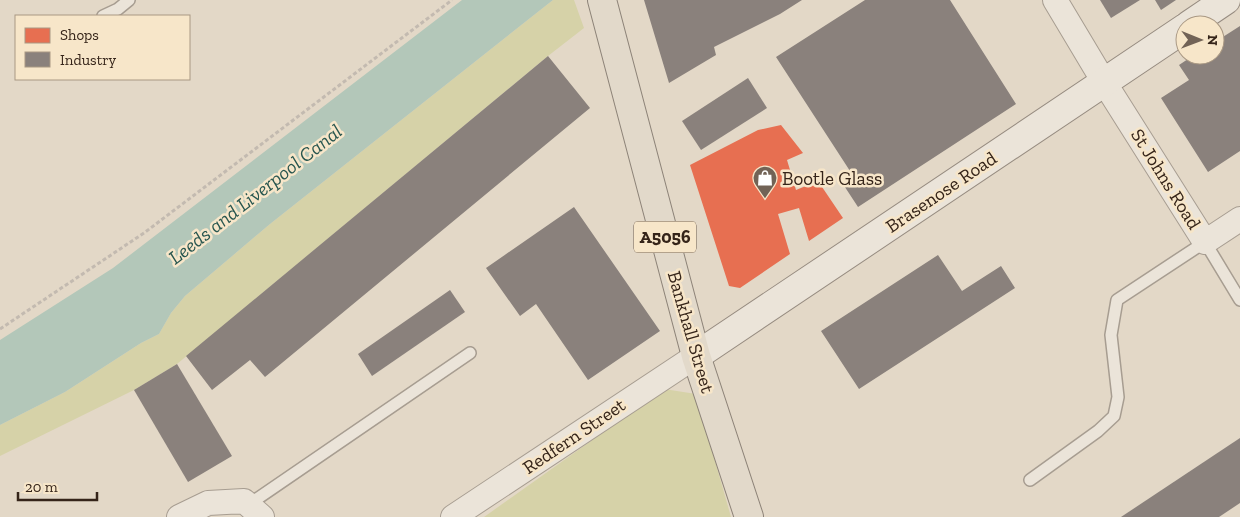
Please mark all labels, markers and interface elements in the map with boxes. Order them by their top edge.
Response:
legend [15,15,190,80]
north arrow [1175,15,1225,65]
text: Shops [60,26,99,44]
text: N [1204,35,1221,46]
text: Industry [60,51,117,69]
water label: Leeds and Liverpool Canal [164,119,346,269]
street label: St Johns Road [1126,125,1206,234]
street label: Brasenose Road [881,146,1001,238]
shop icon: Bootle Glass [752,165,778,199]
place label: Bootle Glass [782,167,882,190]
road number: A5056 [634,222,696,252]
street label: Bankhall Street [663,268,719,396]
street label: Redfern Street [518,393,630,479]
scale bar [18,470,96,502]
text: 20 m [25,478,58,496]

